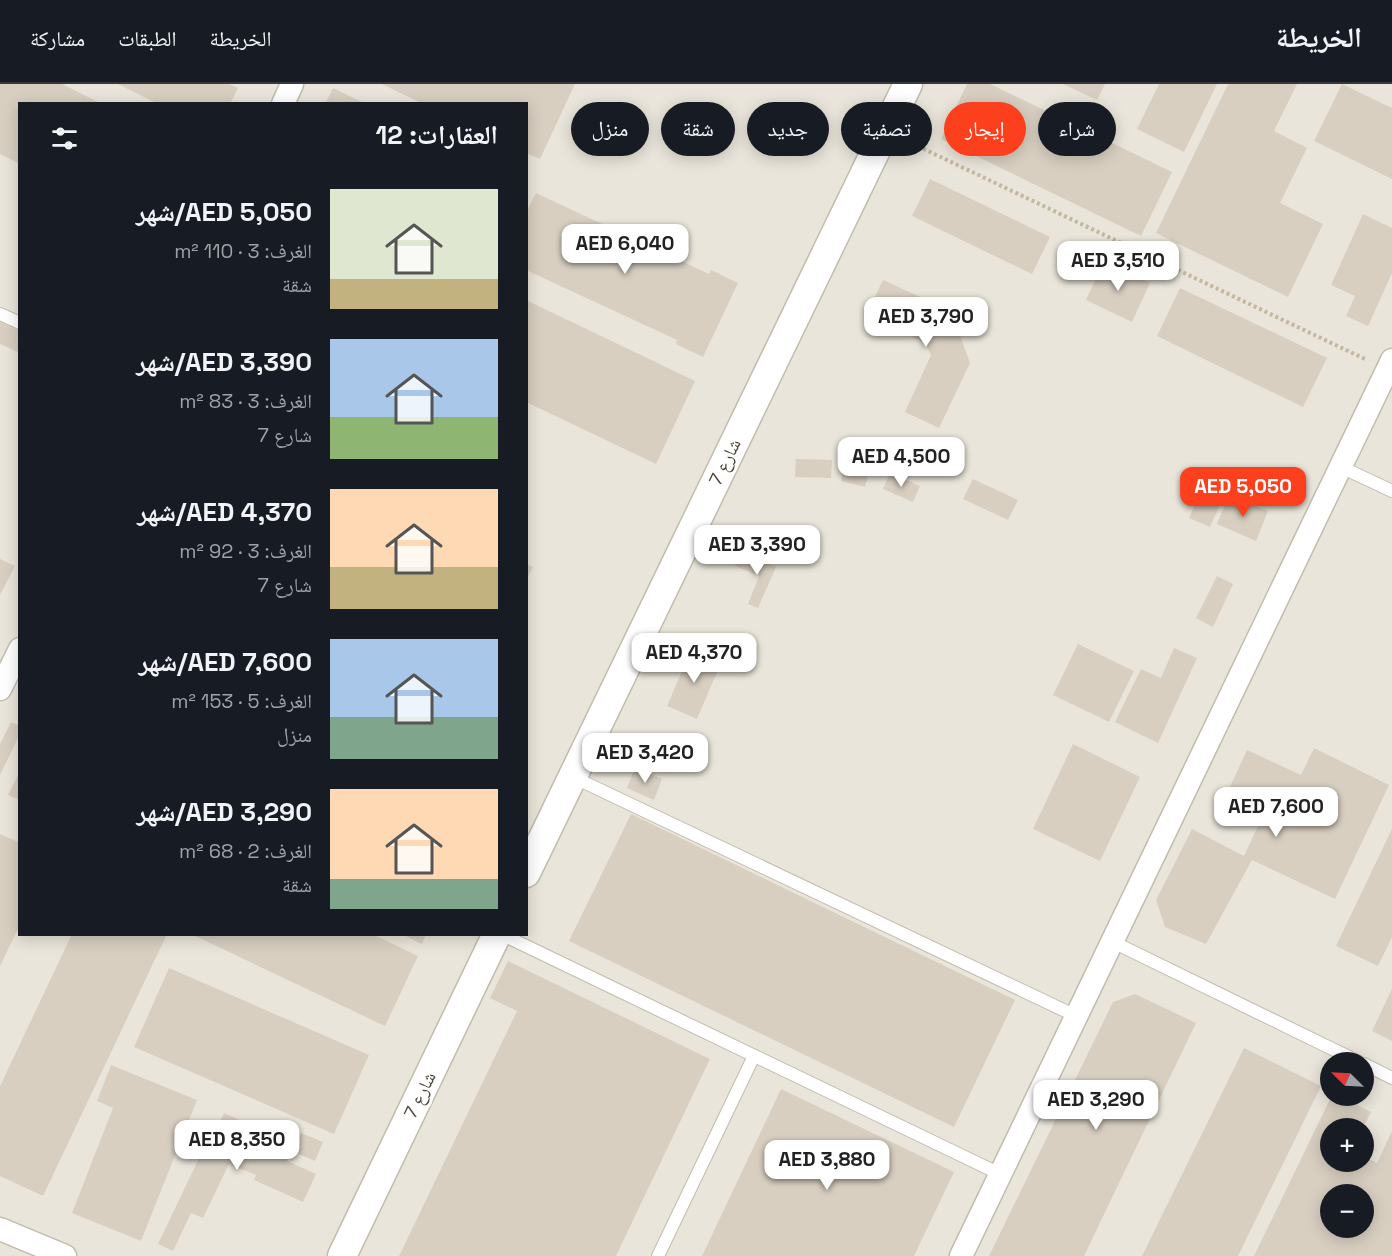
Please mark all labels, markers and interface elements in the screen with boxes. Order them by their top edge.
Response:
text: الخريطة [1276,19,1362,55]
text: مشاركة [30,25,85,52]
text: الطبقات [118,25,177,52]
text: الخريطة [210,25,271,52]
chip: منزل [571,102,649,156]
chip: شقة [661,102,735,156]
chip: جديد [747,102,829,156]
chip: تصفية [841,102,932,156]
chip: إيجار [944,102,1026,156]
chip: شراء [1038,102,1116,156]
text: العقارات: 12 [375,118,498,152]
icon: filters [48,122,81,155]
text: AED 5,050/شهر [136,195,312,229]
icon: home [378,213,450,285]
pin: AED 6,040 [556,224,694,275]
text: AED 6,040 [576,230,674,256]
text: الغرف: 3 · 110 m² [174,238,312,264]
pin: AED 3,510 [1049,241,1187,292]
text: AED 3,510 [1071,247,1165,273]
text: شقة [282,272,312,298]
pin: AED 3,790 [857,297,995,348]
text: AED 3,790 [878,303,974,329]
text: AED 3,390/شهر [136,345,312,379]
icon: home [378,363,450,435]
text: الغرف: 3 · 83 m² [179,388,312,414]
text: شارع 7 [258,422,312,448]
street label: شارع 7 [703,435,746,489]
pin: AED 4,500 [832,437,970,488]
text: AED 4,500 [852,443,950,469]
pin: AED 5,050 [1174,467,1312,518]
text: AED 5,050 [1194,473,1292,499]
text: AED 4,370/شهر [137,495,312,529]
icon: home [378,513,450,585]
pin: AED 3,390 [688,525,826,576]
text: AED 3,390 [708,531,806,557]
text: الغرف: 3 · 92 m² [179,538,312,564]
text: شارع 7 [258,572,312,598]
pin: AED 4,370 [625,633,763,684]
text: AED 4,370 [646,639,742,665]
text: AED 7,600/شهر [139,645,312,679]
icon: home [378,663,450,735]
text: الغرف: 5 · 153 m² [171,688,312,714]
text: منزل [277,722,312,748]
pin: AED 3,420 [576,733,714,784]
text: AED 3,420 [596,739,694,765]
pin: AED 7,600 [1207,787,1345,838]
text: AED 7,600 [1228,793,1324,819]
text: AED 3,290/شهر [137,795,312,829]
icon: home [378,813,450,885]
text: الغرف: 2 · 68 m² [179,838,312,864]
text: شقة [282,872,312,898]
north arrow [1320,1052,1374,1106]
map controls [1320,1052,1374,1238]
street label: شارع 7 [398,1068,441,1122]
pin: AED 3,290 [1027,1080,1165,1131]
text: AED 3,290 [1047,1086,1145,1112]
button: + [1320,1118,1374,1172]
pin: AED 8,350 [168,1120,306,1171]
text: AED 8,350 [188,1126,286,1152]
pin: AED 3,880 [758,1140,896,1191]
text: AED 3,880 [778,1146,876,1172]
button: − [1320,1184,1374,1238]

